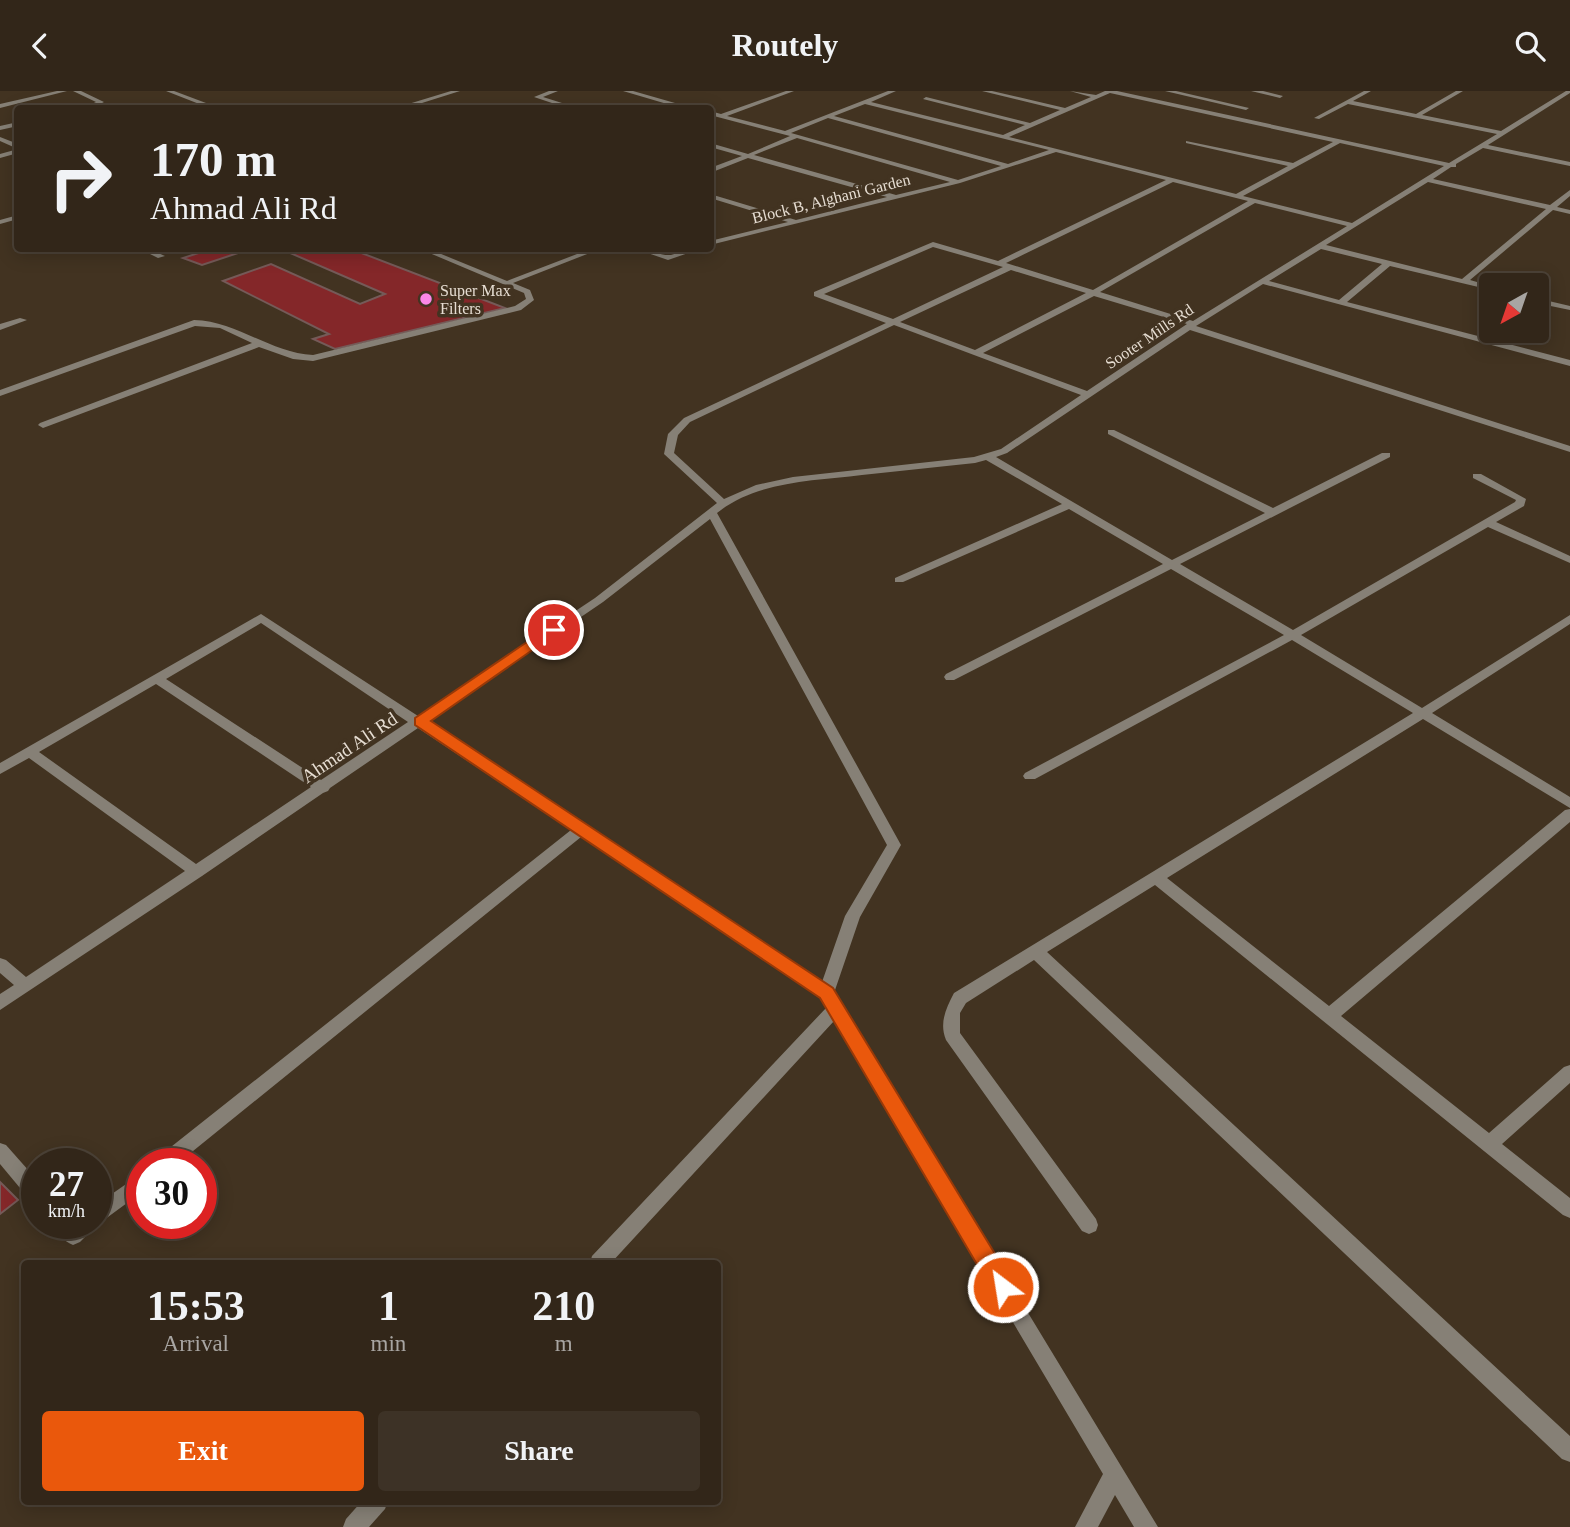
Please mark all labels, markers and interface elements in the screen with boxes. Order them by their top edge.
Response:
icon: back [21,27,59,65]
text: Routely [732,27,838,63]
icon: search [1511,27,1549,65]
text: 170 m [150,132,277,187]
icon: right [35,133,126,224]
street label: Block B, Alghani Garden [750,171,912,227]
text: Ahmad Ali Rd [150,190,337,226]
north arrow [1479,273,1549,343]
map controls [1479,273,1549,343]
place label: Super Max Filters [440,282,511,317]
marker: Super Max Filters [418,291,434,307]
street label: Sooter Mills Rd [1102,301,1196,372]
pin [524,600,584,660]
icon: arrive [535,611,573,649]
street label: Ahmad Ali Rd [297,707,402,787]
speed limit sign: 30 [126,1148,217,1239]
text: 27 [49,1165,84,1204]
text: km/h [48,1201,85,1221]
position arrow [966,1250,1040,1324]
text: 15:53 [147,1283,245,1329]
text: 1 [378,1283,399,1329]
text: 210 [532,1283,595,1329]
text: Arrival [163,1331,229,1356]
text: min [371,1331,406,1356]
text: m [555,1331,573,1356]
button: Exit [42,1411,364,1491]
button: Share [378,1411,700,1491]

